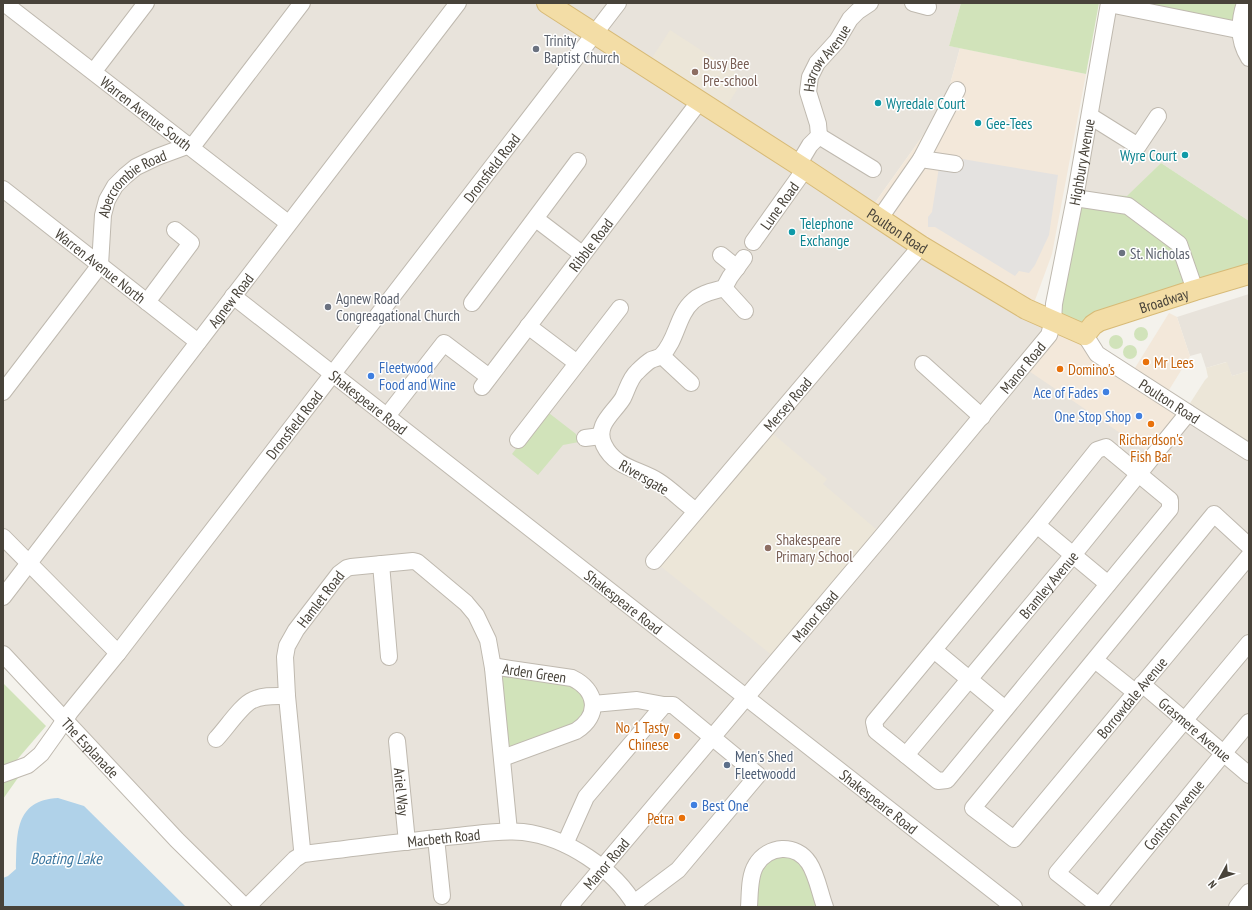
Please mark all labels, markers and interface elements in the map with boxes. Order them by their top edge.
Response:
street label: Harrow Avenue [799,21,854,93]
place label: Trinity Baptist Church [544,31,619,67]
marker: Trinity Baptist Church [531,44,541,54]
place label: Busy Bee Pre-school [703,54,758,90]
marker: Busy Bee Pre-school [690,67,700,77]
street label: Warren Avenue South [97,72,196,155]
place label: Wyredale Court [886,94,965,113]
marker: Wyredale Court [873,98,883,108]
place label: Gee-Tees [986,114,1032,133]
street label: Highbury Avenue [1064,117,1098,207]
marker: Gee-Tees [973,118,983,128]
street label: Dronsfield Road [459,129,524,206]
street label: Abercrombie Road [93,145,169,220]
place label: Wyre Court [1120,146,1177,165]
marker: Wyre Court [1180,150,1190,160]
street label: Lune Road [756,178,803,233]
street label: Poulton Road [864,204,931,257]
street label: Ribble Road [564,214,617,275]
place label: Telephone Exchange [800,214,853,250]
street label: Warren Avenue North [51,224,150,307]
marker: Telephone Exchange [787,227,797,237]
place label: St. Nicholas [1130,244,1190,263]
marker: St. Nicholas [1117,248,1127,258]
street label: Agnew Road [204,269,257,331]
street label: Broadway [1137,283,1191,317]
place label: Agnew Road Congreagational Church [336,289,460,325]
marker: Agnew Road Congreagational Church [323,302,333,312]
street label: Manor Road [995,337,1049,397]
place label: Mr Lees [1154,353,1194,372]
marker: Mr Lees [1141,357,1151,367]
place label: Fleetwood Food and Wine [379,358,456,394]
place label: Domino's [1068,360,1115,379]
marker: Domino's [1055,364,1065,374]
street label: Shakespeare Road [326,366,411,438]
marker: Fleetwood Food and Wine [366,371,376,381]
street label: Mersey Road [759,373,815,435]
street label: Poulton Road [1136,374,1204,427]
place label: Ace of Fades [1033,383,1098,402]
street label: Dronsfield Road [261,386,326,463]
marker: Ace of Fades [1101,387,1111,397]
place label: One Stop Shop [1054,407,1131,426]
marker: One Stop Shop [1134,411,1144,421]
marker: Richardson's Fish Bar [1146,419,1156,429]
place label: Richardson's Fish Bar [1119,430,1183,466]
street label: Riversgate [616,455,672,499]
place label: Shakespeare Primary School [776,530,853,566]
marker: Shakespeare Primary School [763,543,773,553]
street label: Bramley Avenue [1015,547,1082,622]
street label: Shakespeare Road [581,565,666,638]
street label: Hamlet Road [292,566,348,631]
street label: Manor Road [788,586,842,646]
street label: Borrowdale Avenue [1092,653,1171,742]
street label: Arden Green [501,658,568,687]
street label: Grasmere Avenue [1155,693,1236,766]
street label: The Esplanade [58,713,123,782]
place label: No 1 Tasty Chinese [616,718,669,754]
marker: No 1 Tasty Chinese [672,731,682,741]
place label: Men's Shed Fleetwoodd [735,747,796,783]
marker: Men's Shed Fleetwoodd [722,760,732,770]
street label: Shakespeare Road [836,765,922,838]
street label: Ariel Way [390,767,414,817]
street label: Coniston Avenue [1139,775,1208,854]
place label: Best One [702,796,749,815]
marker: Best One [689,800,699,810]
place label: Petra [647,809,674,828]
marker: Petra [677,813,687,823]
street label: Macbeth Road [406,824,481,851]
street label: Manor Road [579,834,633,893]
water label: Boating Lake [30,848,103,868]
north arrow [1200,858,1240,898]
text: N [1205,878,1220,891]

